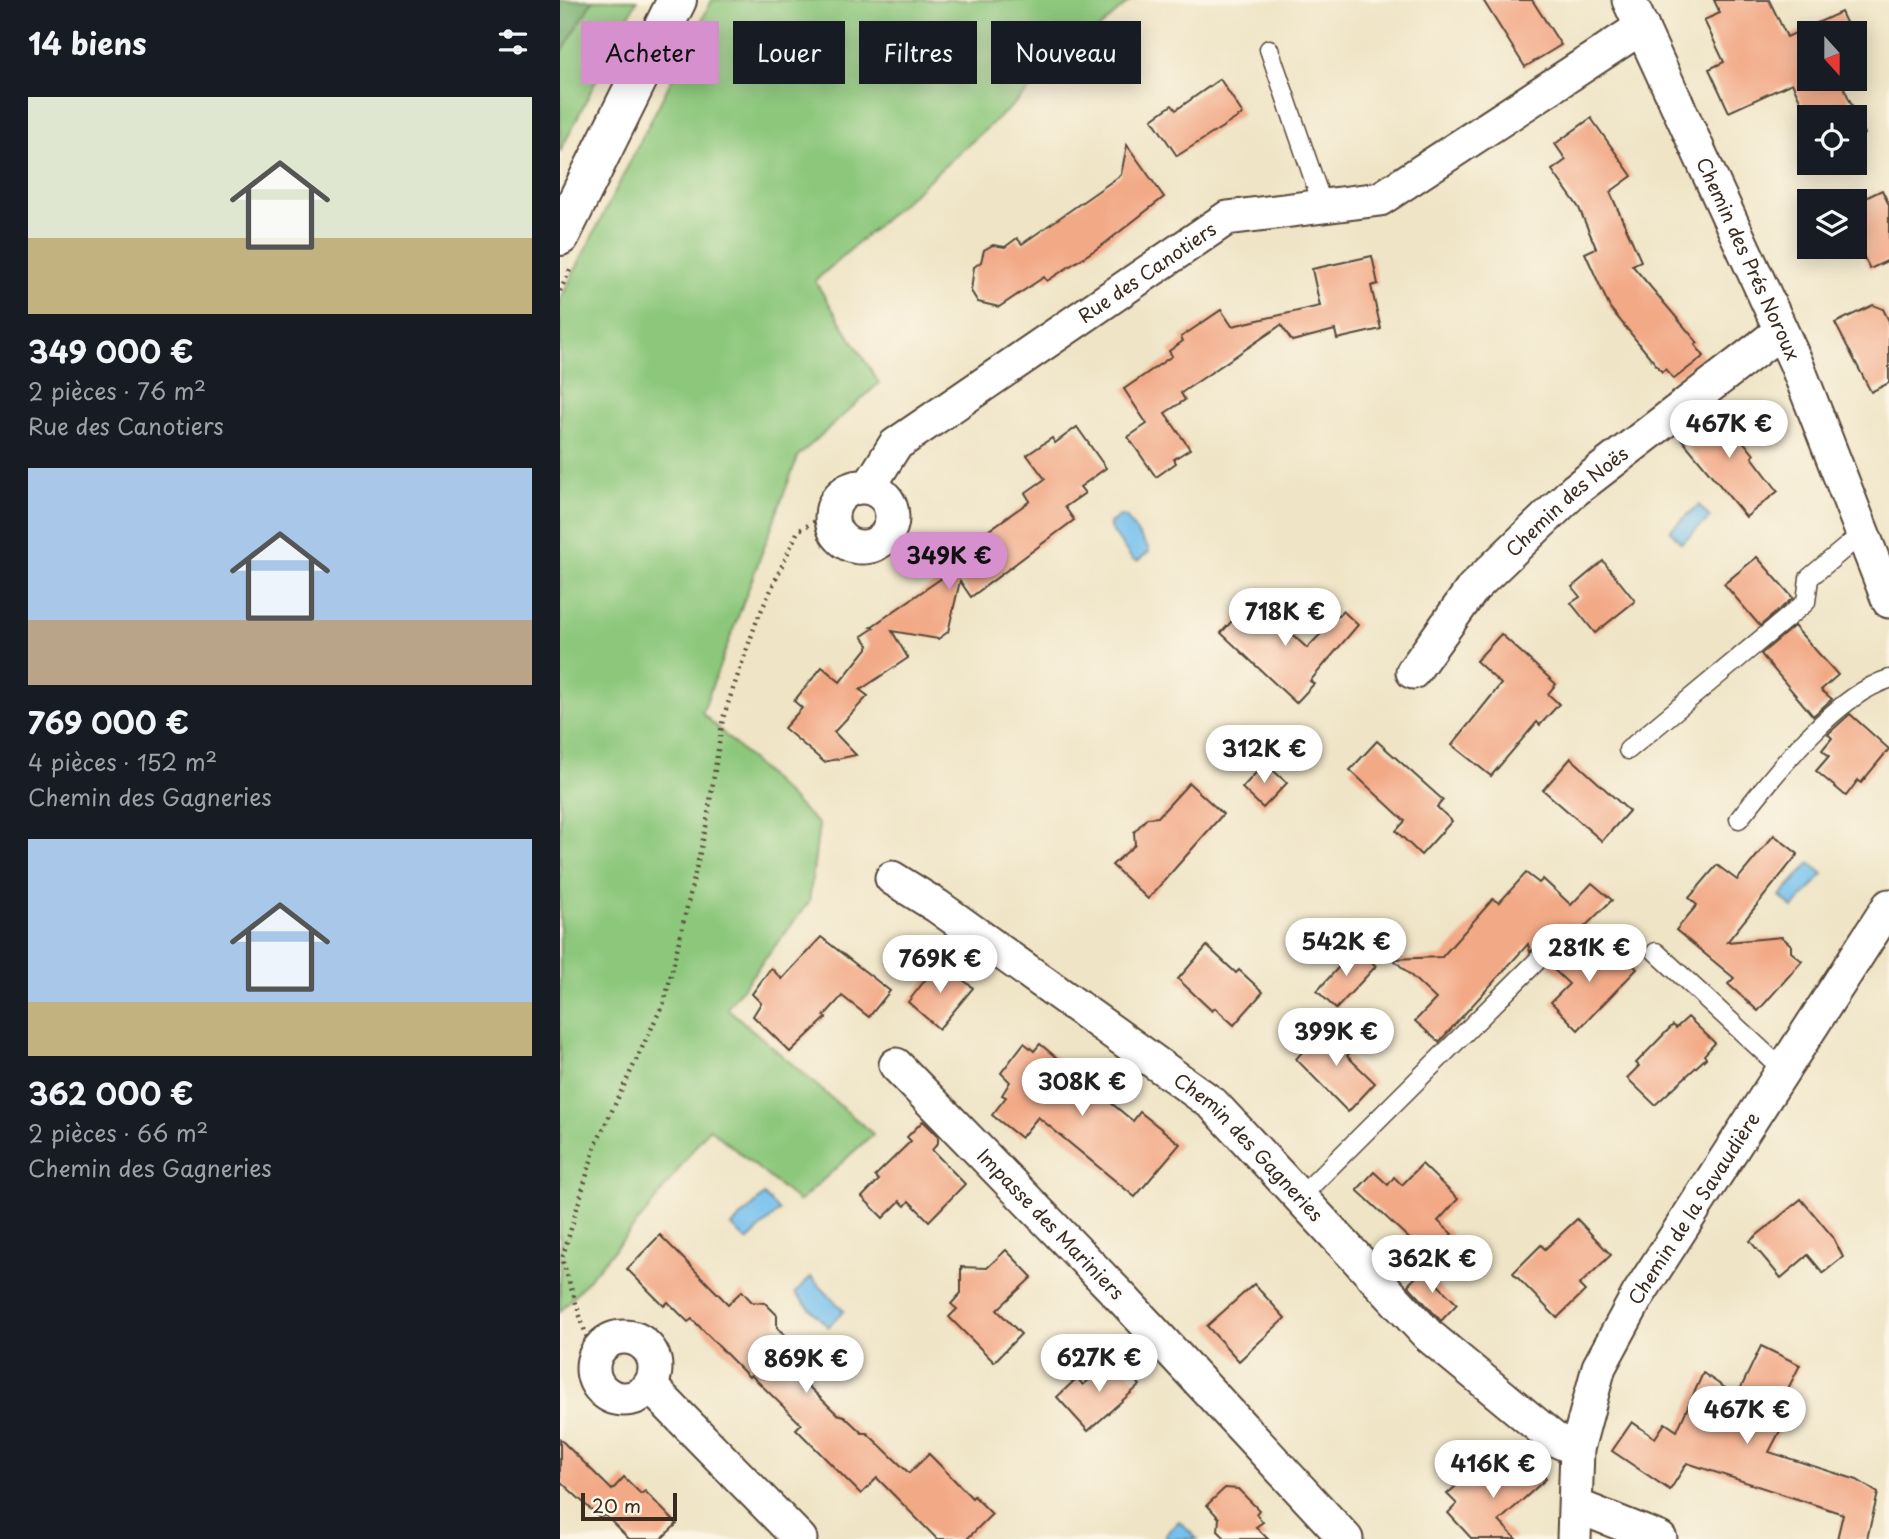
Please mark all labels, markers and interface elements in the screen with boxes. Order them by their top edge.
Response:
text: 14 biens [28,20,147,65]
chip: Acheter [581,21,719,84]
chip: Louer [733,21,845,84]
chip: Filtres [859,21,977,84]
chip: Nouveau [991,21,1141,84]
north arrow [1797,21,1867,91]
map controls [1797,21,1867,259]
icon: filters [494,23,532,61]
button: locate [1797,105,1867,175]
icon: home [217,142,343,268]
street label: Chemin des Prés Noroux [1690,152,1808,365]
button: layers [1797,189,1867,259]
street label: Rue des Canotiers [1072,214,1221,329]
text: 349 000 € [28,328,193,373]
text: 2 pièces · 76 m² [28,373,206,408]
pin: 467K € [1672,400,1786,460]
text: 467K € [1686,405,1772,440]
text: Rue des Canotiers [28,408,224,443]
street label: Chemin des Noës [1499,439,1634,563]
icon: home [217,513,343,639]
pin: 349K € [892,532,1006,592]
text: 349K € [906,537,992,572]
pin: 718K € [1228,588,1342,648]
text: 718K € [1245,593,1325,628]
text: 769 000 € [28,699,189,744]
pin: 312K € [1207,726,1321,785]
text: 312K € [1222,730,1306,765]
text: 4 pièces · 152 m² [28,744,217,779]
text: Chemin des Gagneries [28,779,272,814]
icon: home [217,884,343,1010]
pin: 542K € [1289,918,1403,978]
text: 542K € [1301,923,1391,958]
pin: 281K € [1532,925,1646,984]
text: 281K € [1548,929,1630,964]
pin: 769K € [883,936,997,995]
text: 769K € [899,940,981,975]
pin: 399K € [1279,1009,1393,1068]
text: 399K € [1294,1013,1378,1048]
pin: 308K € [1025,1058,1139,1118]
text: 308K € [1038,1063,1126,1098]
street label: Chemin des Gagneries [1168,1065,1330,1227]
text: 362 000 € [28,1070,194,1115]
street label: Chemin de la Savaudière [1620,1106,1766,1309]
text: 2 pièces · 66 m² [28,1115,208,1150]
street label: Impasse des Mariniers [971,1142,1131,1305]
text: Chemin des Gagneries [28,1150,272,1185]
pin: 362K € [1375,1236,1489,1295]
text: 362K € [1388,1240,1476,1275]
pin: 627K € [1042,1334,1156,1394]
pin: 869K € [749,1336,863,1395]
text: 627K € [1057,1339,1141,1374]
text: 869K € [764,1340,848,1375]
pin: 467K € [1690,1386,1804,1446]
text: 467K € [1704,1391,1790,1426]
pin: 416K € [1436,1440,1550,1500]
text: 416K € [1451,1445,1535,1480]
scale bar [581,1490,677,1522]
text: 20 m [592,1491,641,1519]

